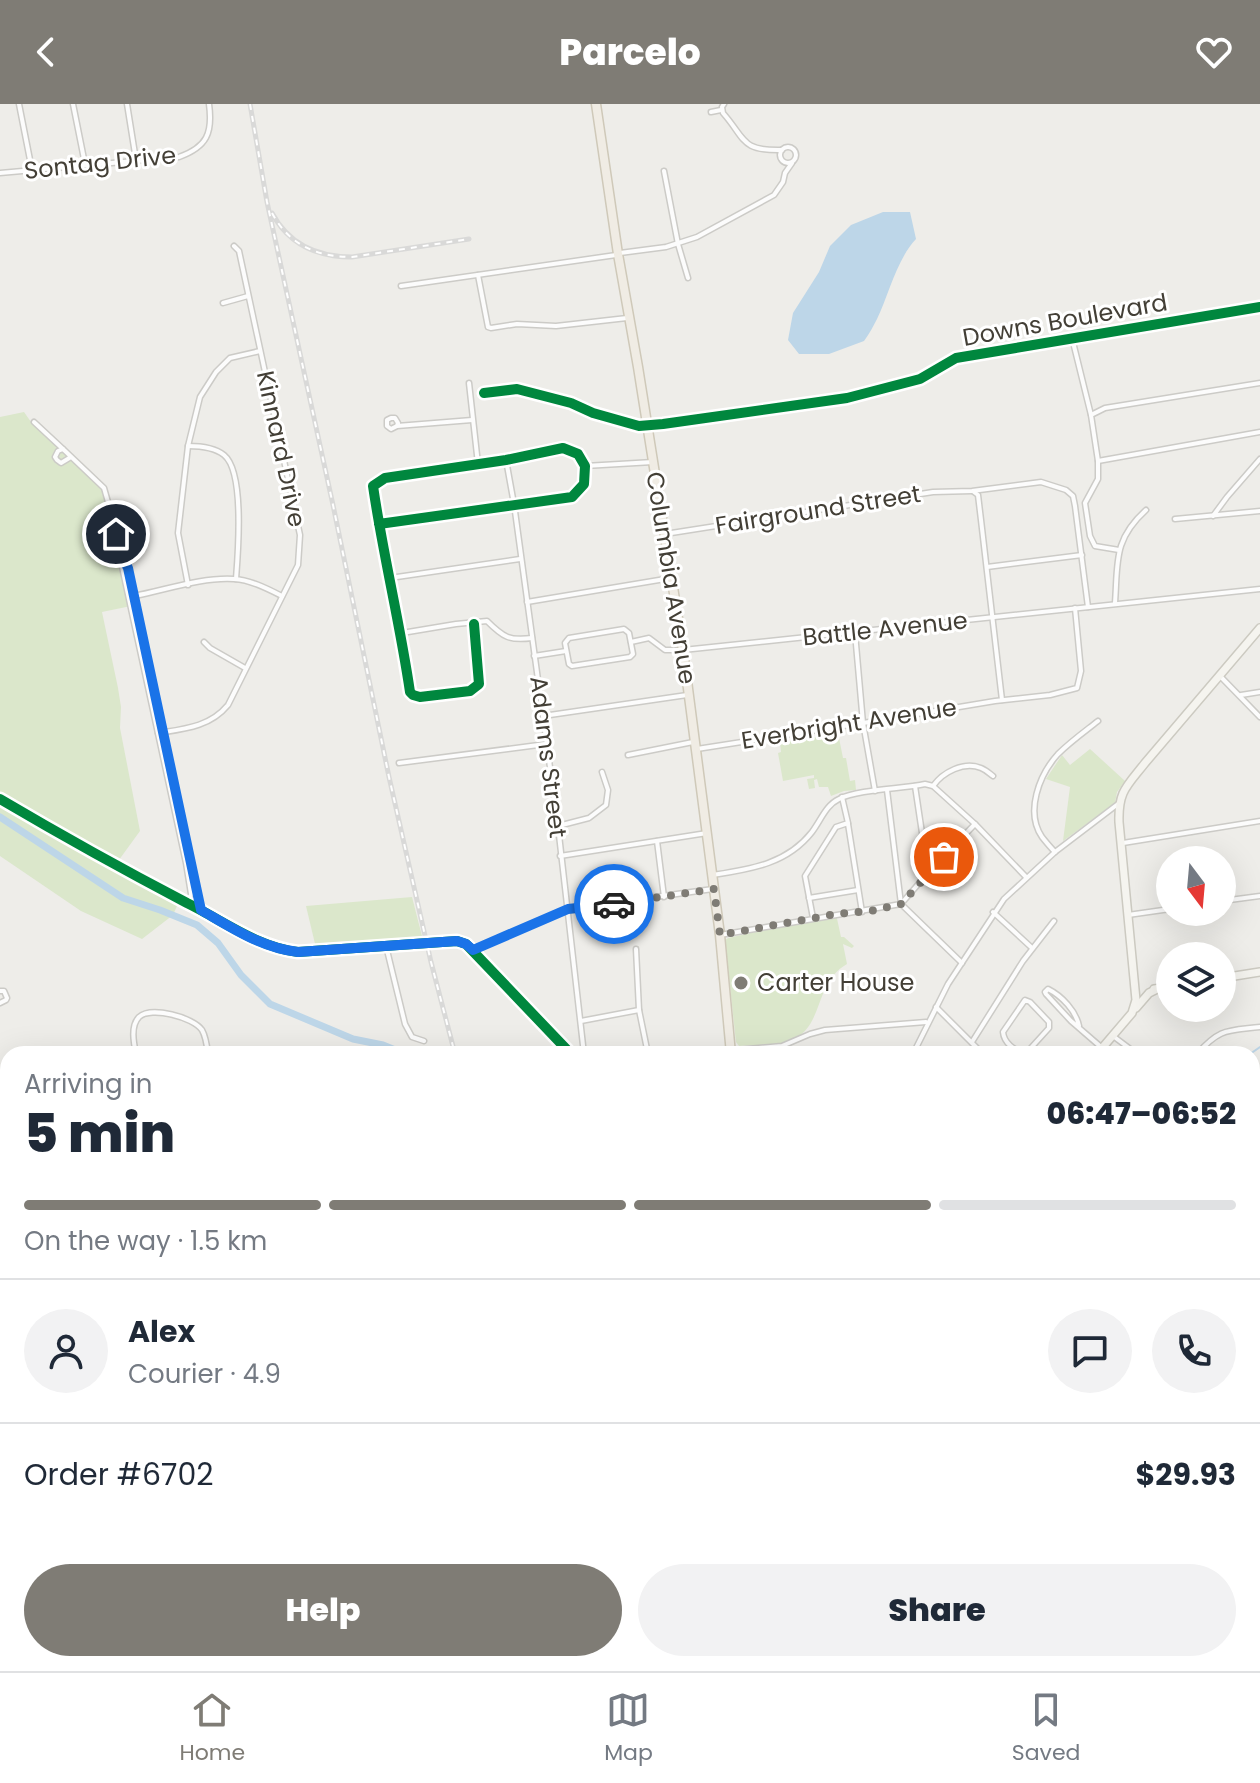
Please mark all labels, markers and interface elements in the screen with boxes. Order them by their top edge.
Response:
text: Parcelo [559,27,701,78]
icon: back [24,30,68,74]
icon: heart [1192,30,1236,74]
street label: Sontag Drive [22,138,178,187]
street label: Downs Boulevard [960,285,1170,354]
street label: Kinnard Drive [249,368,314,530]
street label: Columbia Avenue [638,469,705,687]
street label: Fairground Street [713,477,923,542]
pin [82,500,150,568]
icon: home [94,512,138,556]
street label: Battle Avenue [801,603,969,654]
street label: Adams Street [522,674,575,840]
street label: Everbright Avenue [739,690,959,757]
pin [910,823,978,891]
icon: bag [922,835,966,879]
north arrow [1156,846,1236,926]
map controls [1156,846,1236,1022]
courier [574,864,654,944]
icon: car [592,882,636,926]
button: layers [1156,942,1236,1022]
place label: Carter House [757,966,914,999]
marker: Carter House [732,974,750,992]
text: Arriving in [24,1066,153,1102]
text: 06:47–06:52 [1047,1092,1236,1135]
text: 5 min [24,1097,175,1170]
text: On the way · 1.5 km [24,1223,267,1259]
button: person [24,1309,108,1393]
button: chat [1048,1309,1132,1393]
button: phone [1152,1309,1236,1393]
text: Alex [128,1310,195,1353]
text: Courier · 4.9 [128,1356,281,1392]
text: Order #6702 [24,1453,214,1496]
text: $29.93 [1136,1453,1236,1496]
button: Help [24,1564,622,1656]
button: Share [638,1564,1236,1656]
tab: Home [180,1688,245,1769]
tab: Map [604,1688,653,1769]
tab: Saved [1012,1688,1080,1769]

